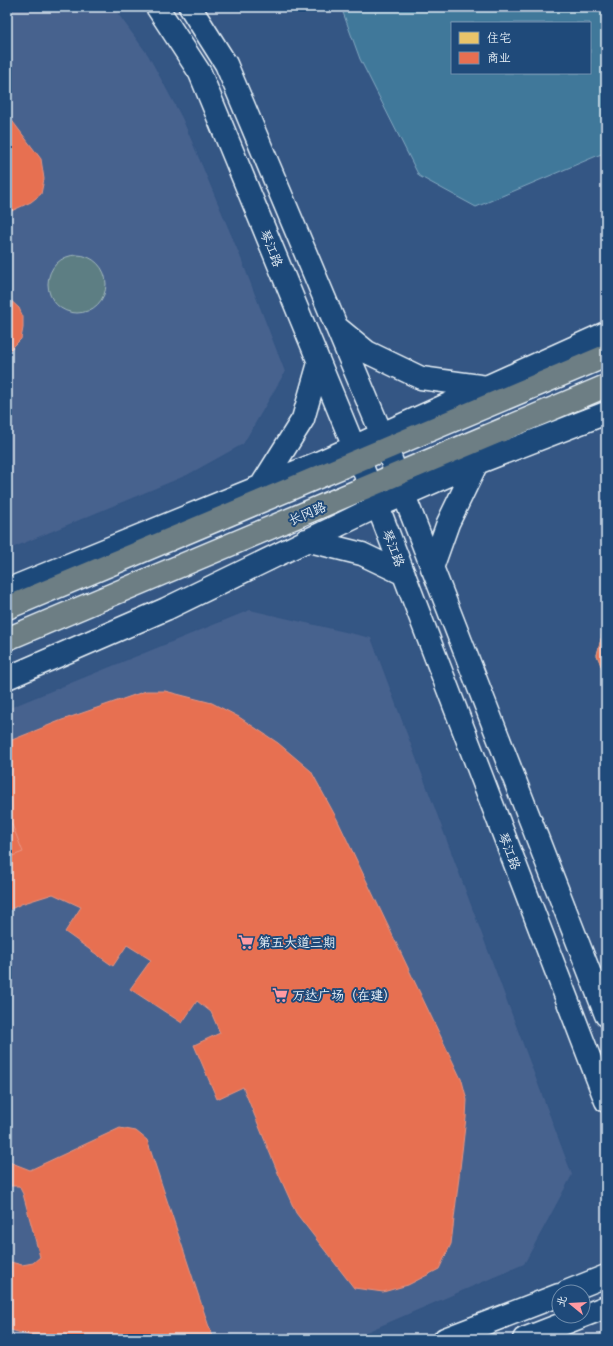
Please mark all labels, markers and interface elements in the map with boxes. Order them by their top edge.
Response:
legend [451,22,591,74]
text: 住宅 [487,32,511,47]
text: 商业 [487,51,511,67]
street label: 琴江路 [255,228,285,270]
street label: 长冈路 [287,500,329,530]
street label: 琴江路 [378,528,407,570]
street label: 琴江路 [494,831,523,873]
supermarket icon: 第五大道三期 [237,933,255,951]
place label: 第五大道三期 [258,936,336,952]
supermarket icon: 万达广场（在建） [271,986,289,1004]
place label: 万达广场（在建） [292,989,396,1005]
north arrow [551,1284,591,1324]
text: 北 [556,1294,571,1309]

